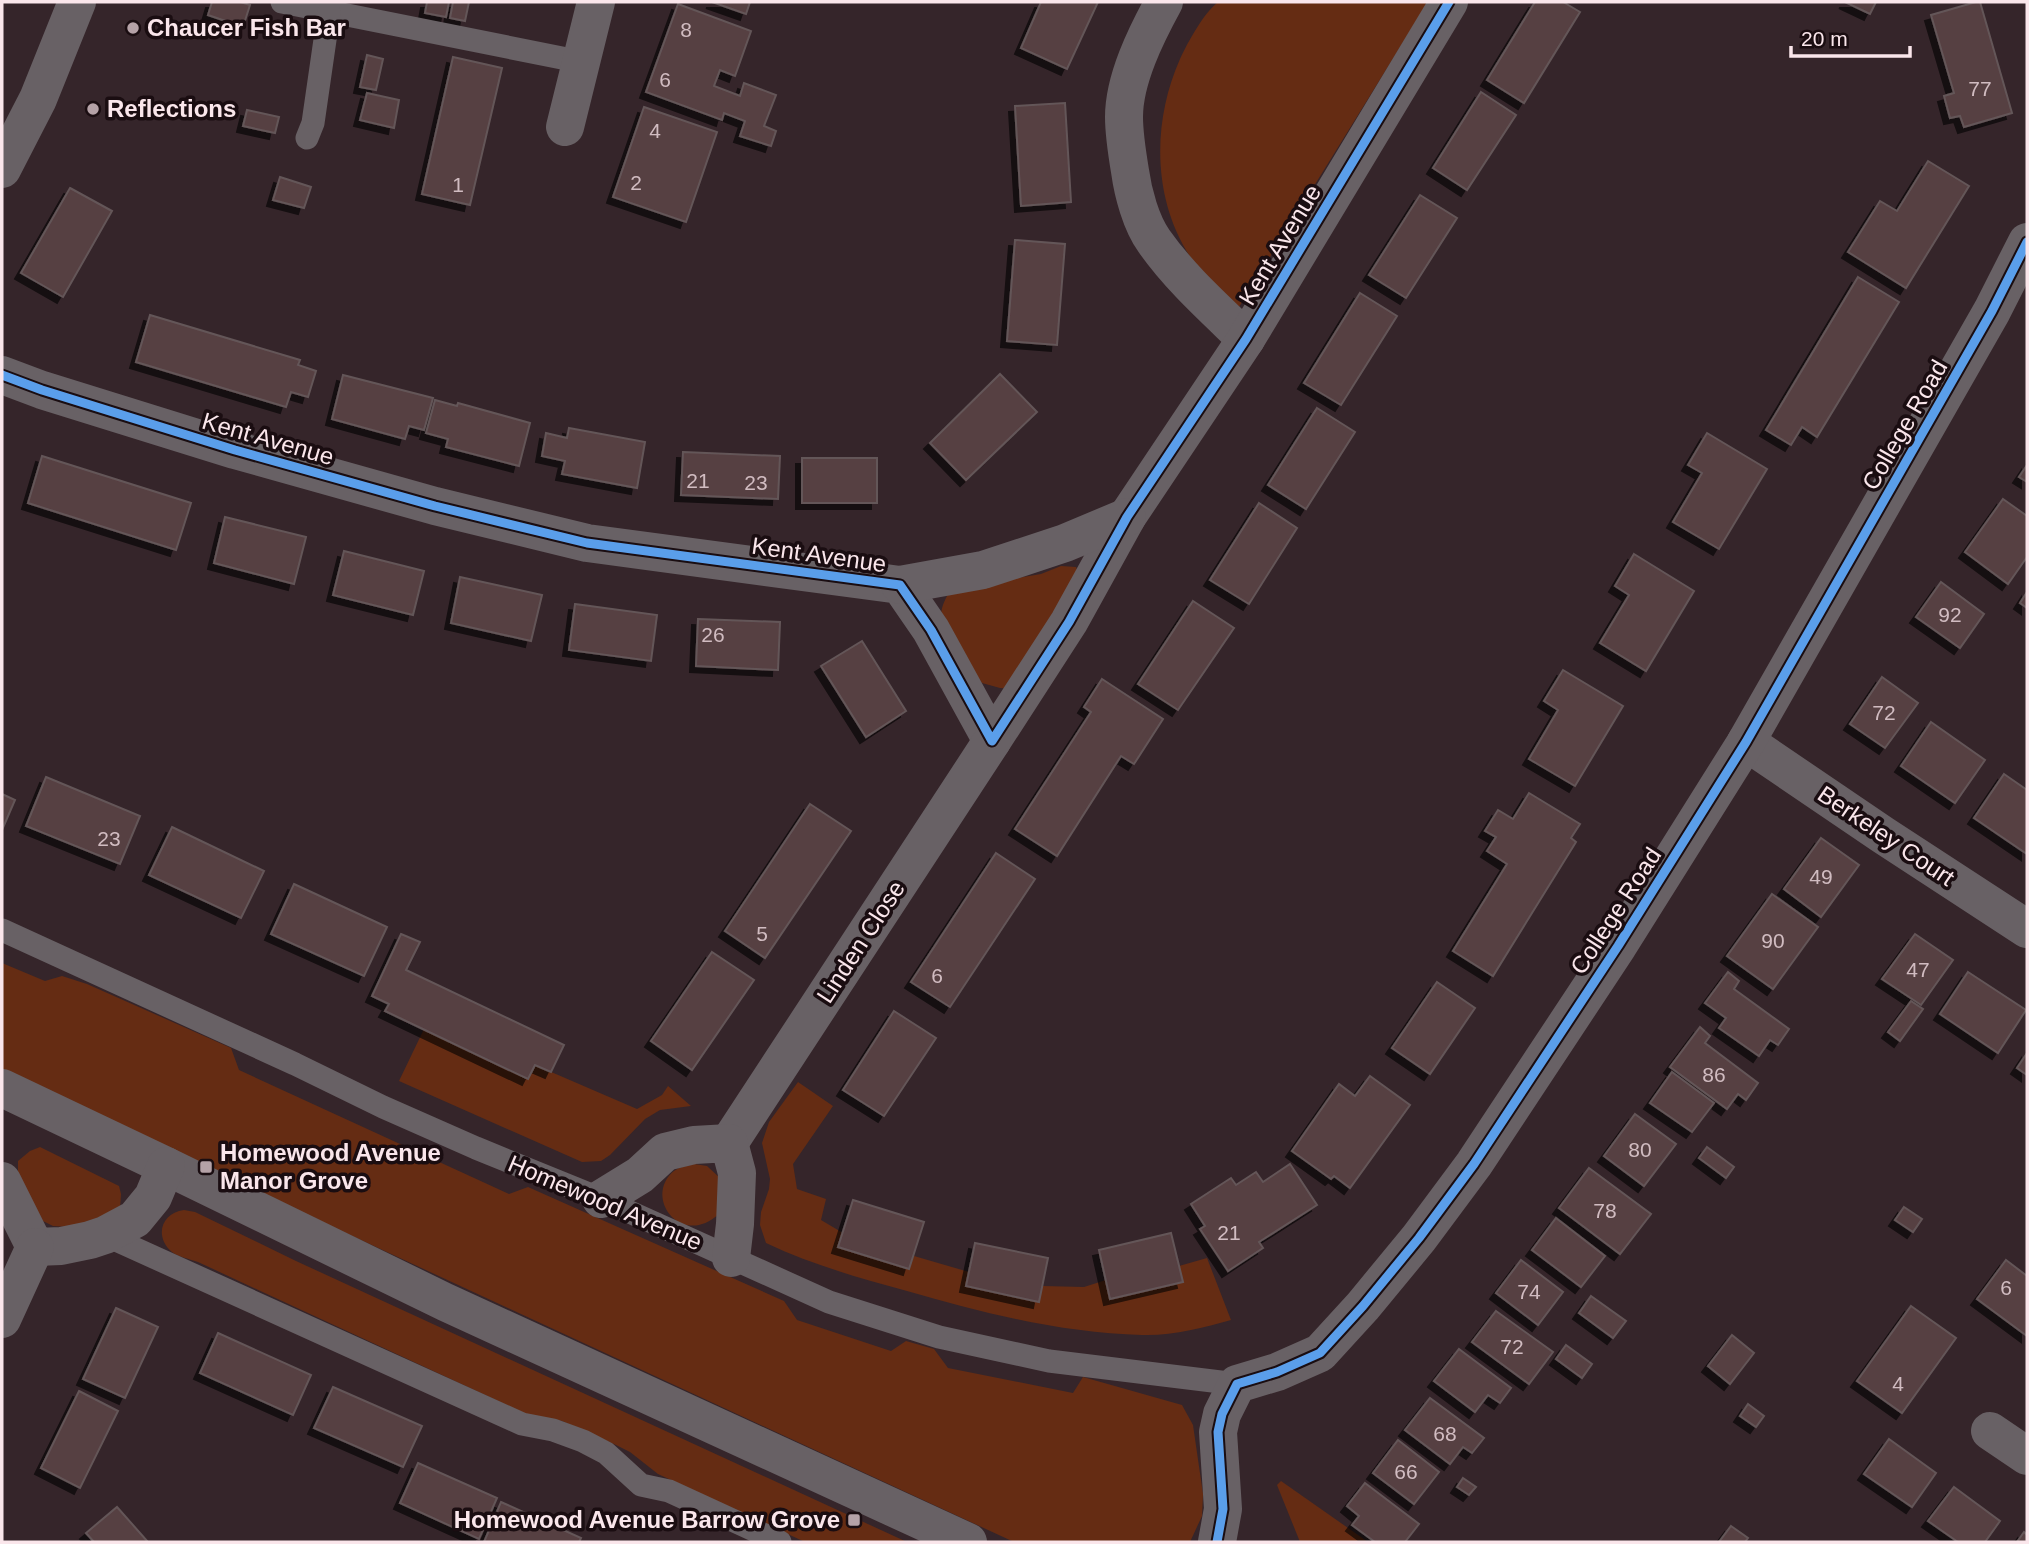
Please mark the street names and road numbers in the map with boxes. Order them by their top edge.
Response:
street label: Kent Avenue [1233,180,1326,310]
street label: College Road [1857,355,1953,494]
street label: Kent Avenue [199,407,337,470]
street label: Kent Avenue [750,532,888,577]
street label: Berkeley Court [1813,780,1960,891]
street label: College Road [1565,842,1667,979]
street label: Linden Close [811,876,910,1008]
street label: Homewood Avenue [504,1150,706,1256]

